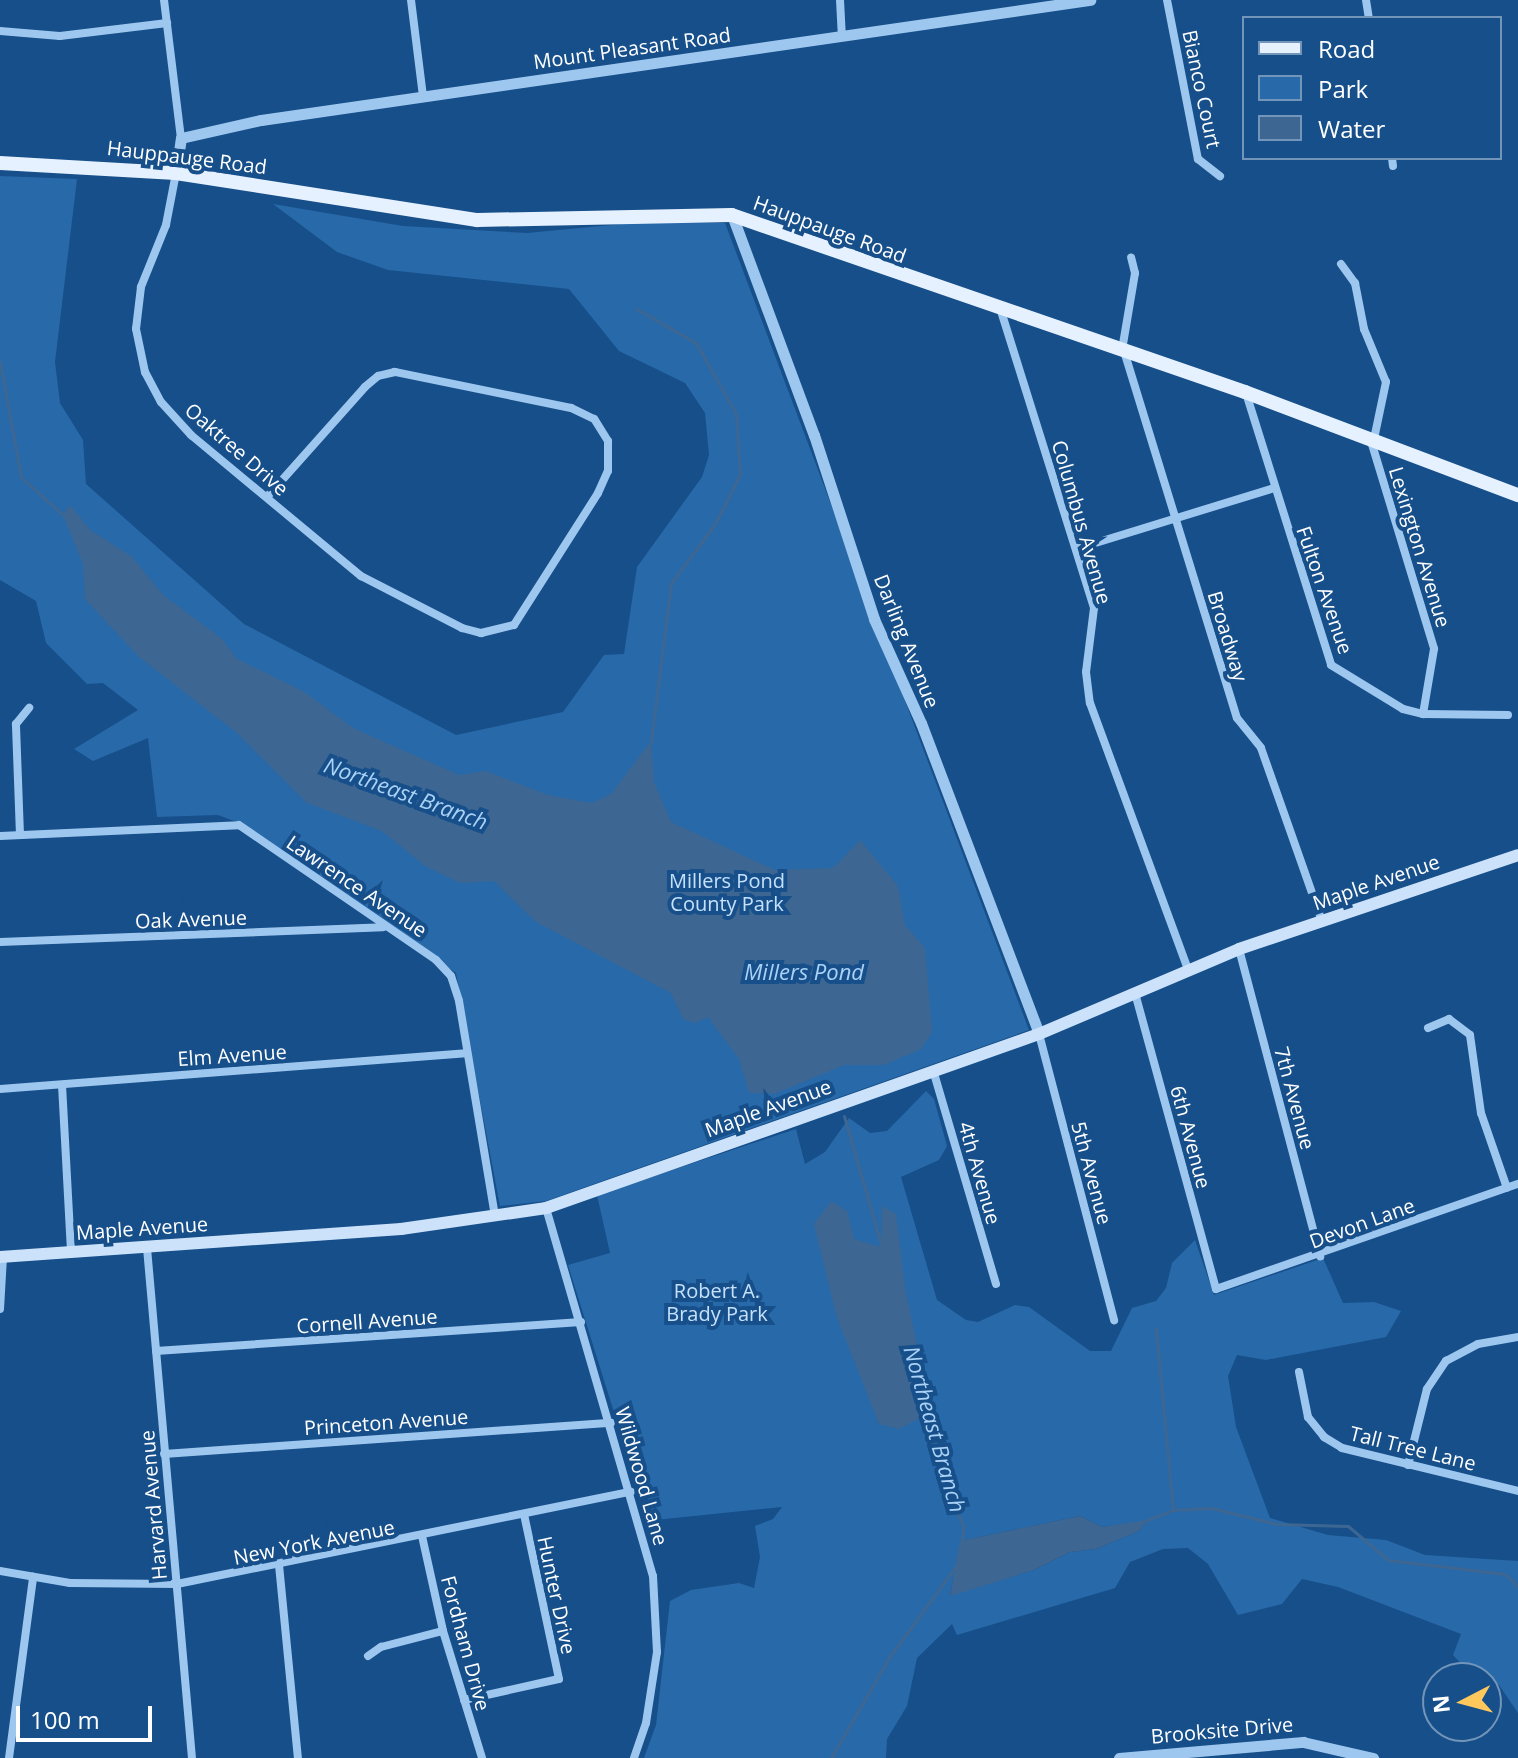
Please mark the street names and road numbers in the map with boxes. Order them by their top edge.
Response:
street label: Mount Pleasant Road [532,22,732,74]
street label: Bianco Court [1178,28,1226,150]
street label: Hauppauge Road [106,135,268,179]
street label: Hauppauge Road [750,190,910,268]
street label: Oaktree Drive [180,398,294,500]
street label: Columbus Avenue [1047,437,1117,607]
street label: Lexington Avenue [1384,464,1456,630]
street label: Fulton Avenue [1292,523,1358,657]
street label: Darling Avenue [869,571,945,711]
street label: Broadway [1203,588,1253,684]
street label: Lawrence Avenue [282,830,432,942]
street label: Maple Avenue [1309,849,1443,915]
street label: Oak Avenue [135,905,247,933]
street label: Elm Avenue [177,1039,287,1071]
street label: 7th Avenue [1270,1044,1320,1152]
street label: Maple Avenue [702,1074,834,1142]
street label: 6th Avenue [1166,1083,1216,1191]
street label: 4th Avenue [954,1119,1006,1227]
street label: 5th Avenue [1067,1119,1117,1227]
street label: Devon Lane [1306,1193,1418,1253]
street label: Maple Avenue [75,1211,209,1245]
street label: Cornell Avenue [296,1304,438,1338]
street label: Princeton Avenue [303,1404,469,1440]
street label: Wildwood Lane [611,1404,673,1548]
street label: Tall Tree Lane [1347,1421,1479,1475]
street label: Harvard Avenue [134,1429,172,1581]
street label: New York Avenue [231,1515,397,1569]
street label: Hunter Drive [533,1534,581,1656]
street label: Fordham Drive [436,1573,496,1713]
street label: Brooksite Drive [1150,1712,1294,1748]

